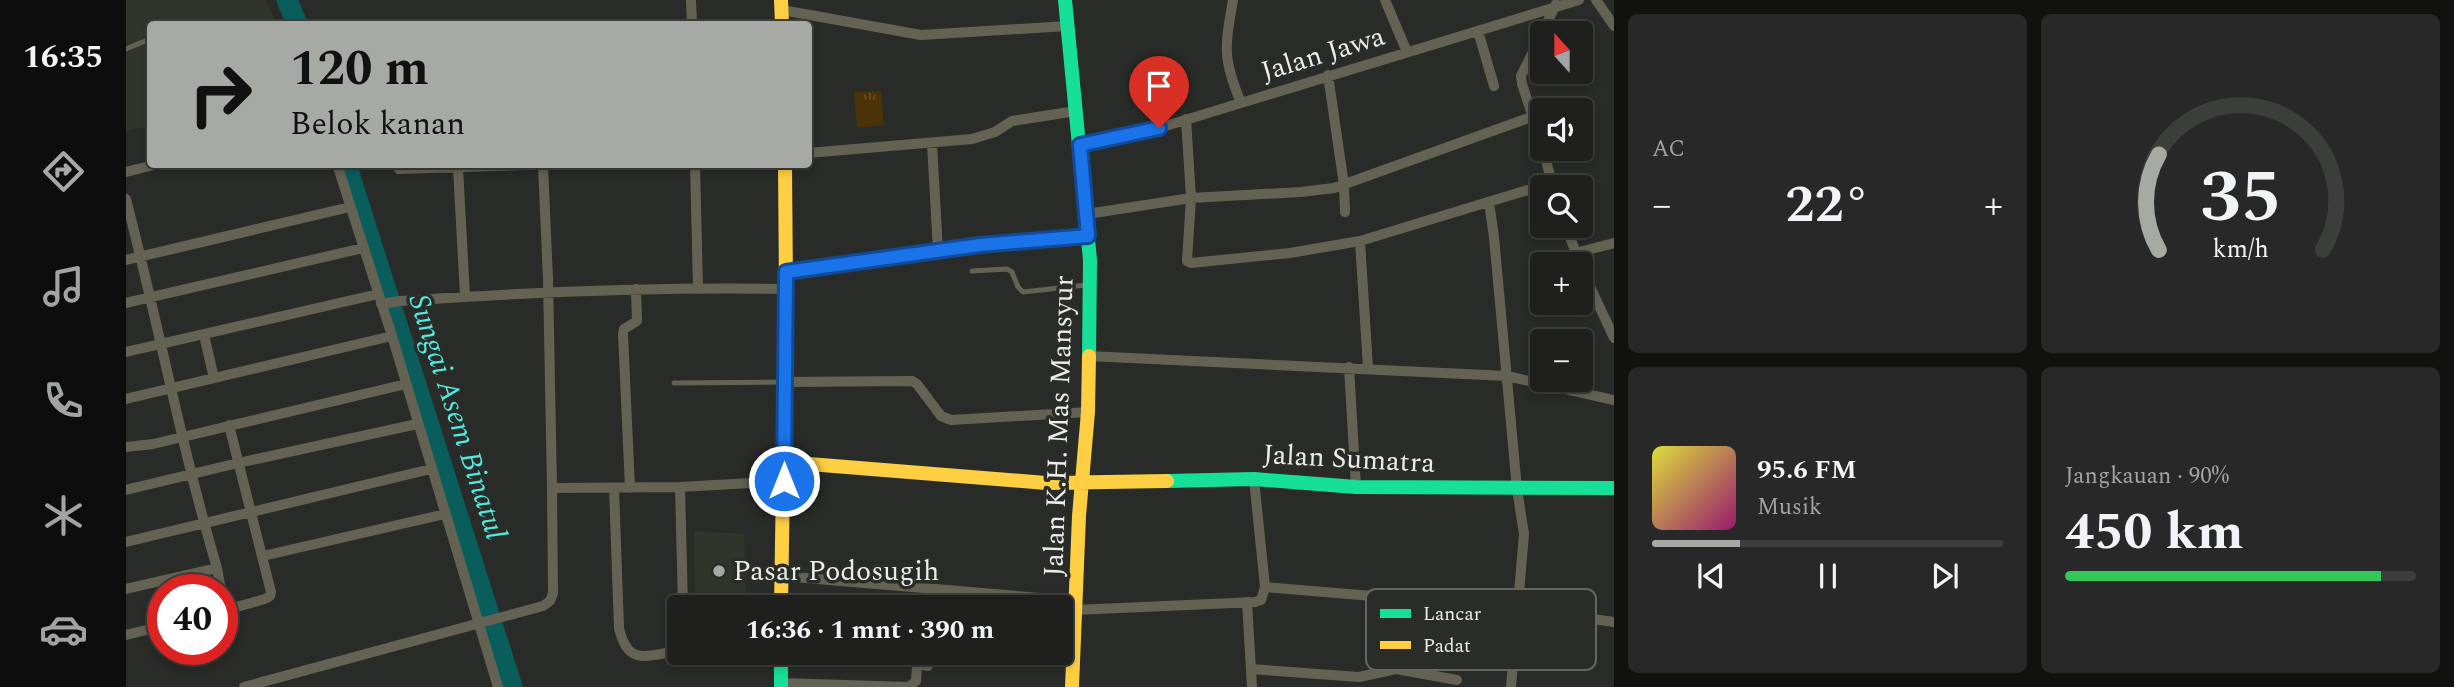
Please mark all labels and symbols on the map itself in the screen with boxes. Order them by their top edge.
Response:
street label: Jalan Jawa [1256,15,1390,93]
north arrow [1530,21,1592,84]
pin [1129,56,1189,128]
street label: Jalan K.H. Mas Mansyur [1032,275,1086,577]
water label: Sungai Asem Binatul [396,288,519,546]
street label: Jalan Sumatra [1262,433,1436,485]
position arrow [747,444,821,518]
place label: Pasar Podosugih [733,550,939,593]
marker: Pasar Podosugih [711,563,727,579]
speed limit sign: 40 [147,574,238,665]
legend [1366,589,1596,670]
text: Lancar [1423,600,1482,629]
text: Padat [1423,632,1471,661]

